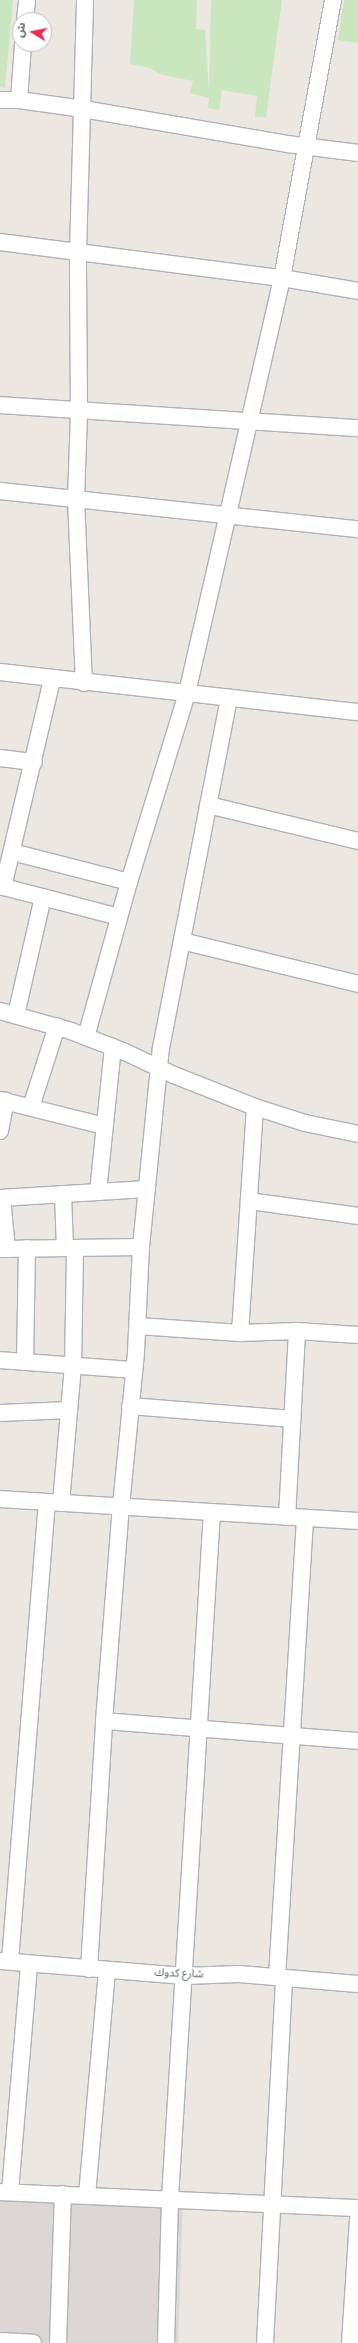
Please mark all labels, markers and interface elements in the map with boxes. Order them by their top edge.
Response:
north arrow [12,12,52,52]
text: ش [13,21,28,39]
street label: شارع كدوك [154,1967,204,1981]

